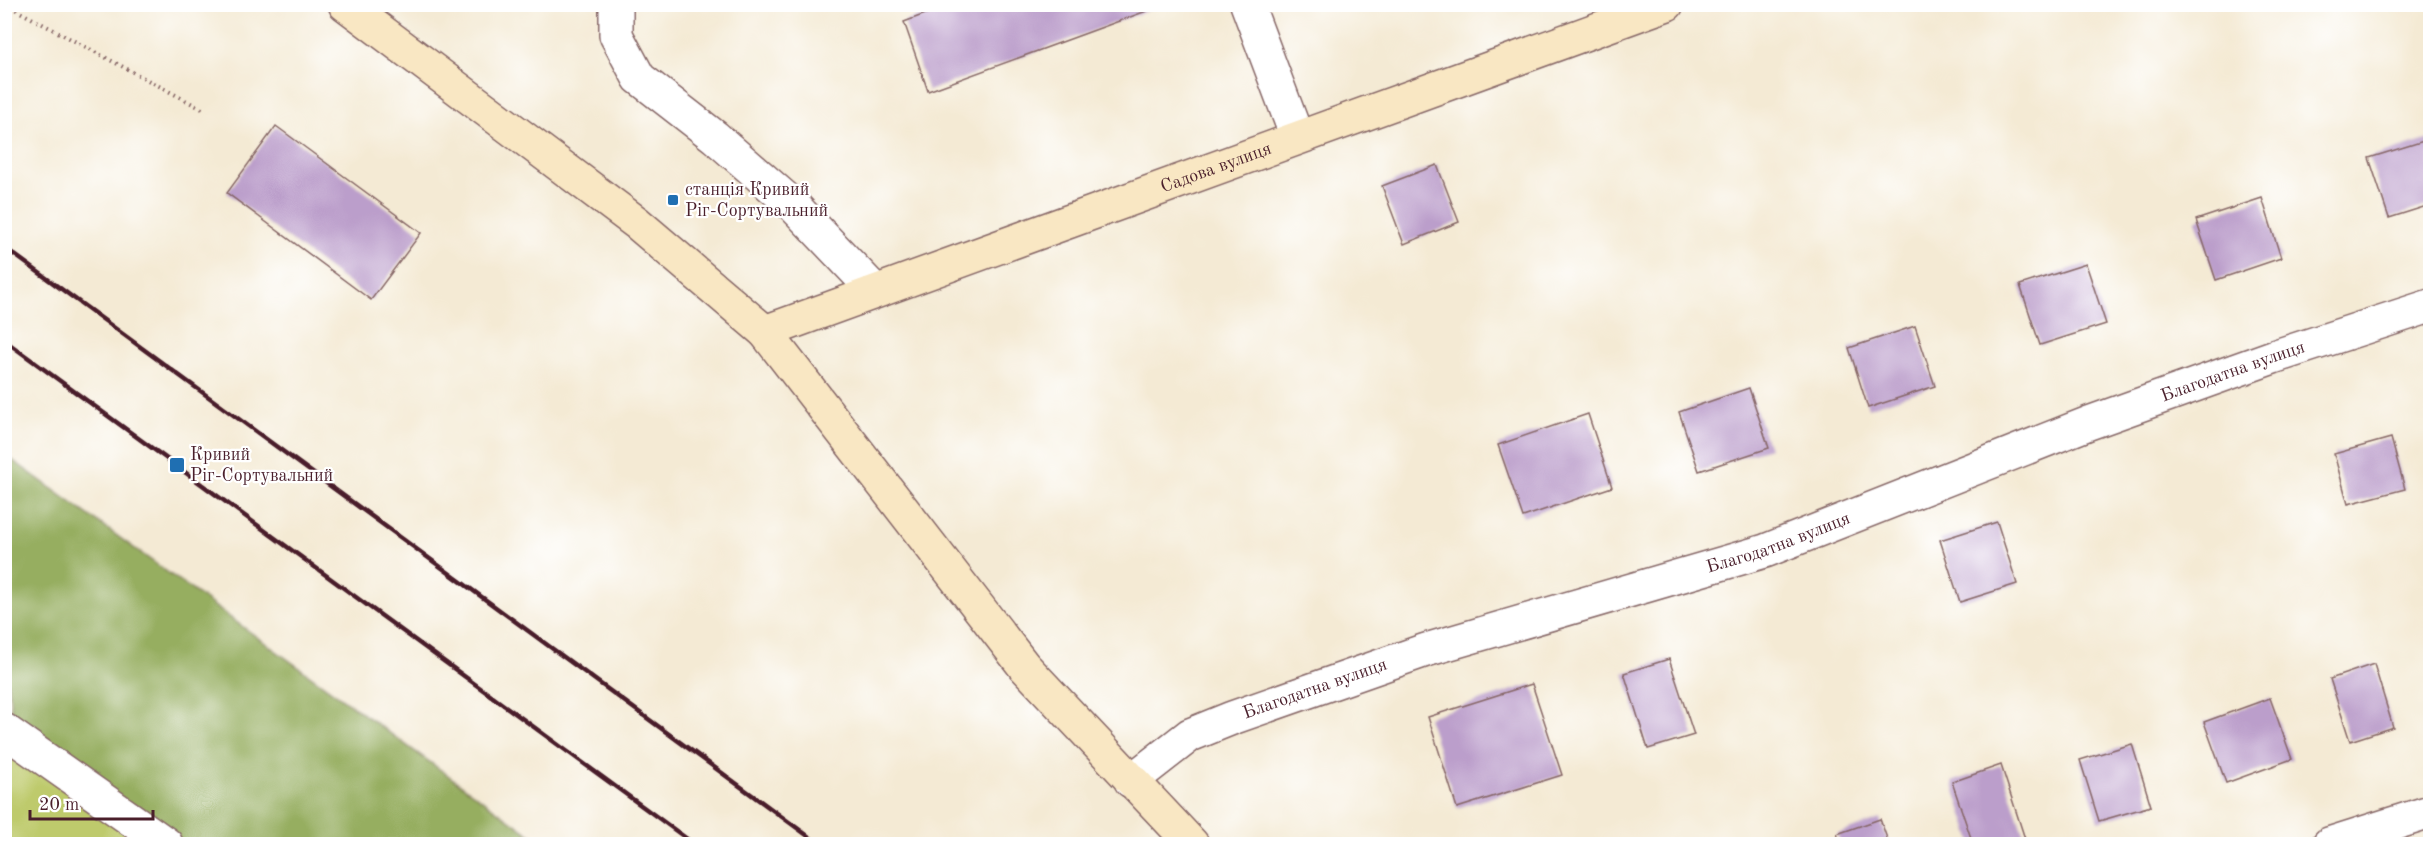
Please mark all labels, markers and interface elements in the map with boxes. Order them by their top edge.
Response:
street label: Садова вулиця [1158,140,1274,196]
place label: станція Кривий Ріг-Сортувальний [685,181,828,220]
marker: станція Кривий Ріг-Сортувальний [666,193,680,207]
street label: Благодатна вулиця [2159,338,2307,405]
place label: Кривий Ріг-Сортувальний [190,446,333,485]
marker: Кривий Ріг-Сортувальний [168,456,186,474]
street label: Благодатна вулиця [1704,509,1853,577]
street label: Благодатна вулиця [1241,655,1389,722]
scale bar [30,783,153,821]
text: 20 m [39,796,79,814]

